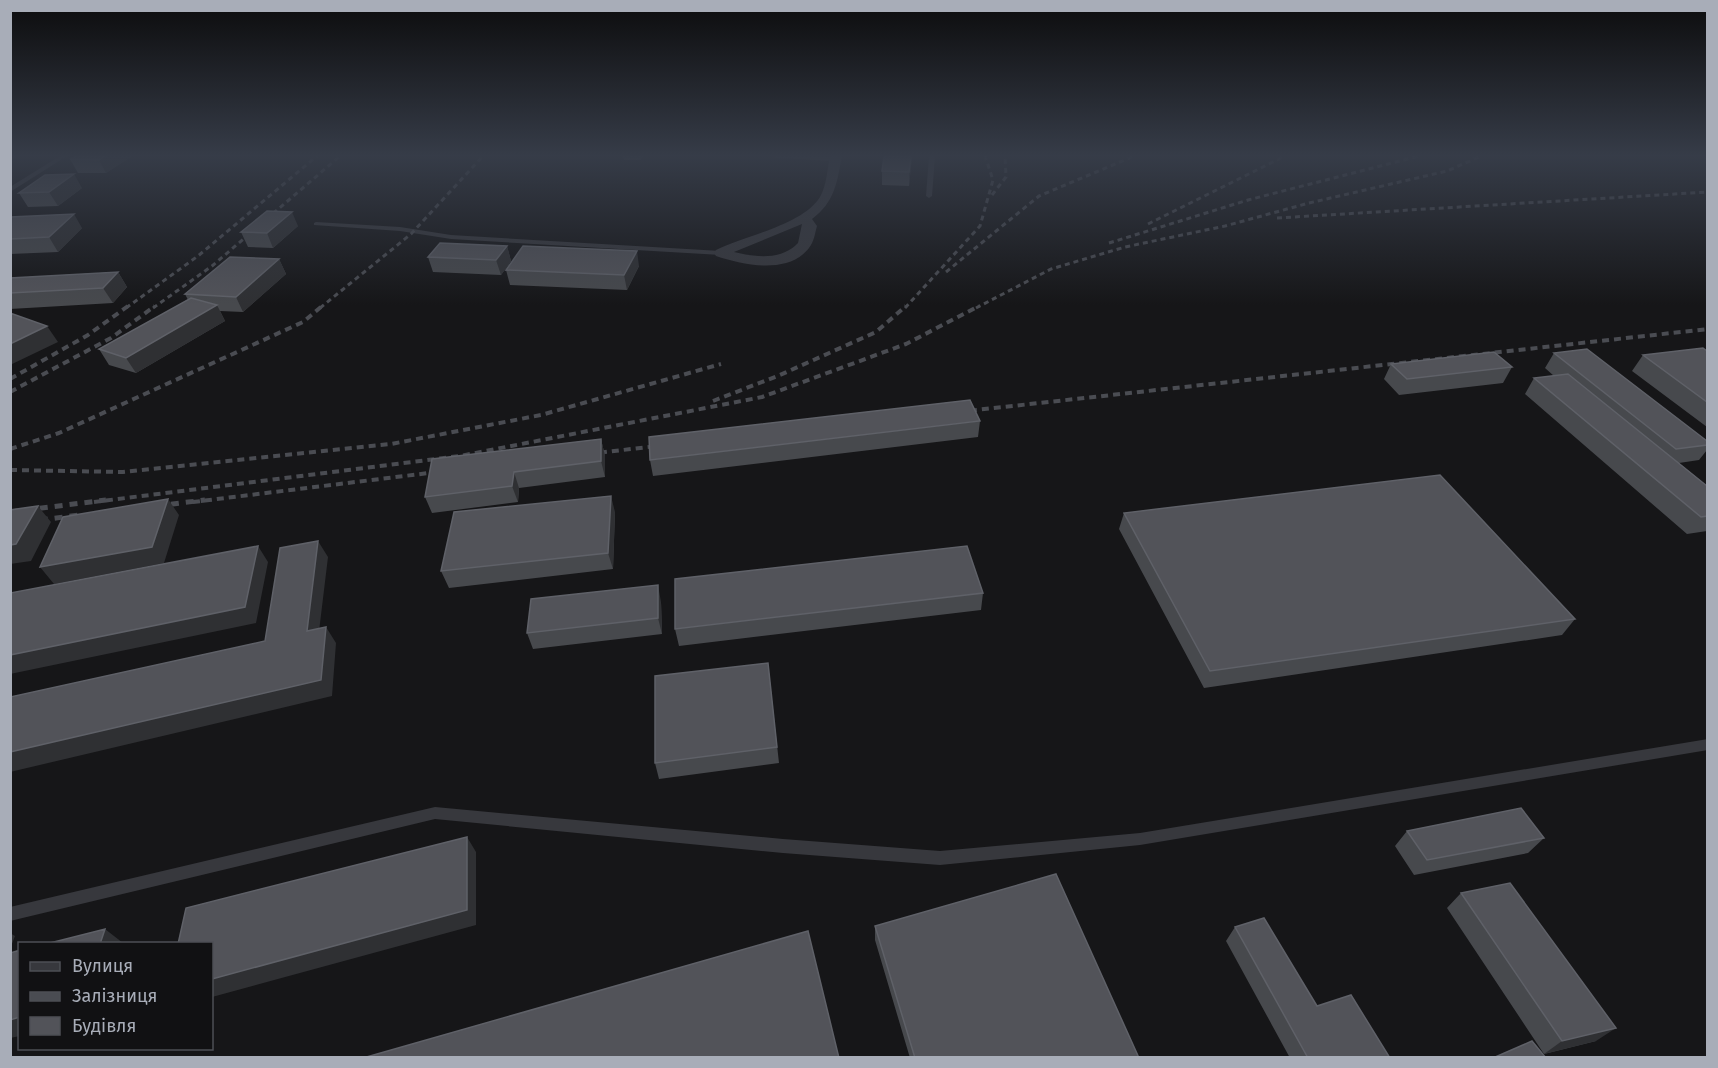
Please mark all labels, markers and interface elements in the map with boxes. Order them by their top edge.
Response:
legend [18,942,213,1050]
text: Вулиця [72,955,133,977]
text: Залізниця [72,985,158,1007]
text: Будівля [72,1015,136,1037]

